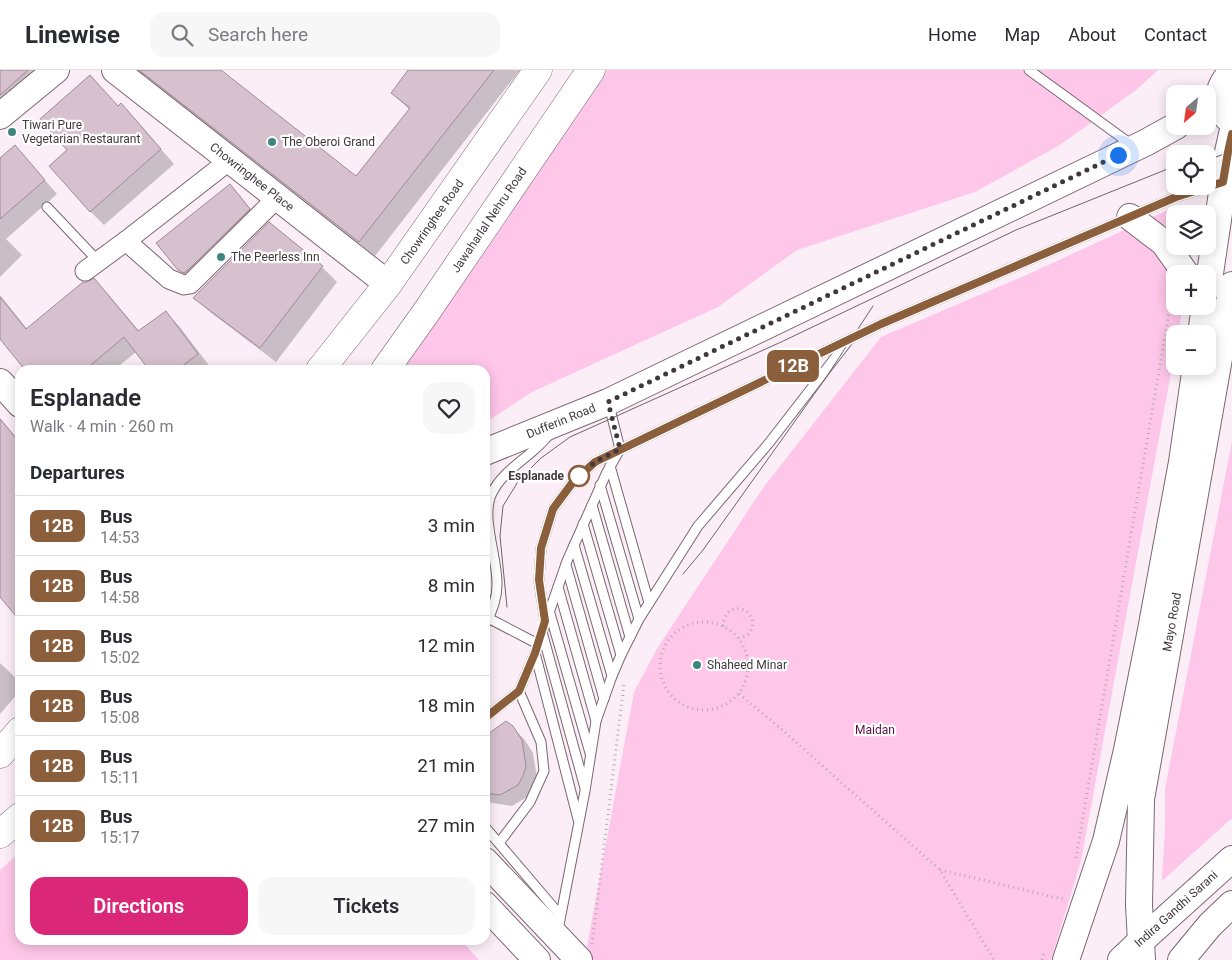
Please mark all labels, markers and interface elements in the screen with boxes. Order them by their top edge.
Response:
search box [150,12,500,57]
text: Linewise [25,21,120,49]
icon: search [168,21,196,49]
text: Search here [208,23,308,46]
text: Home [928,24,977,45]
text: Map [1005,24,1040,45]
text: About [1068,24,1116,45]
text: Contact [1144,24,1207,45]
north arrow [1166,85,1216,135]
map controls [1166,85,1216,375]
place label: Tiwari Pure Vegetarian Restaurant [22,118,140,146]
marker: Tiwari Pure Vegetarian Restaurant [6,126,18,138]
place label: The Oberoi Grand [282,135,375,149]
marker: The Oberoi Grand [266,136,278,148]
street label: Chowringhee Place [207,140,297,214]
your location [1106,143,1131,168]
button: locate [1166,145,1216,195]
street label: Jawaharlal Nehru Road [449,165,529,275]
street label: Chowringhee Road [397,177,467,267]
button: layers [1166,205,1216,255]
place label: The Peerless Inn [231,250,320,264]
marker: The Peerless Inn [215,251,227,263]
button: + [1166,265,1216,315]
button: − [1166,325,1216,375]
line badge: 12B [764,350,822,382]
text: 12B [777,355,809,376]
button: heart [423,382,475,434]
text: Esplanade [30,384,141,412]
street label: Dufferin Road [524,401,598,441]
text: Walk · 4 min · 260 m [30,417,174,436]
text: Departures [30,461,125,484]
marker: Esplanade [568,465,590,487]
place label: Esplanade [508,469,565,483]
text: Bus [100,505,133,528]
text: 3 min [428,514,475,537]
text: 12B [41,515,74,536]
text: 14:53 [100,528,140,547]
text: Bus [100,565,133,588]
text: 8 min [428,574,475,597]
text: 12B [41,575,74,596]
text: 14:58 [100,588,140,607]
street label: Mayo Road [1160,591,1184,653]
text: Bus [100,625,133,648]
text: 12 min [417,634,475,657]
text: 12B [41,635,74,656]
text: 15:02 [100,648,140,667]
place label: Shaheed Minar [707,658,787,672]
marker: Shaheed Minar [691,659,703,671]
text: Bus [100,685,133,708]
text: 18 min [417,694,475,717]
text: 12B [41,695,74,716]
text: 15:08 [100,708,140,727]
park label: Maidan [855,723,895,737]
text: Bus [100,745,133,768]
text: 21 min [417,754,475,777]
text: 12B [41,755,74,776]
text: 15:11 [100,768,140,787]
text: Bus [100,805,133,828]
text: 27 min [417,814,475,837]
text: 12B [41,815,74,836]
text: 15:17 [100,828,140,847]
street label: Indira Gandhi Sarani [1132,868,1221,950]
button: Directions [30,877,248,935]
button: Tickets [258,877,475,935]

